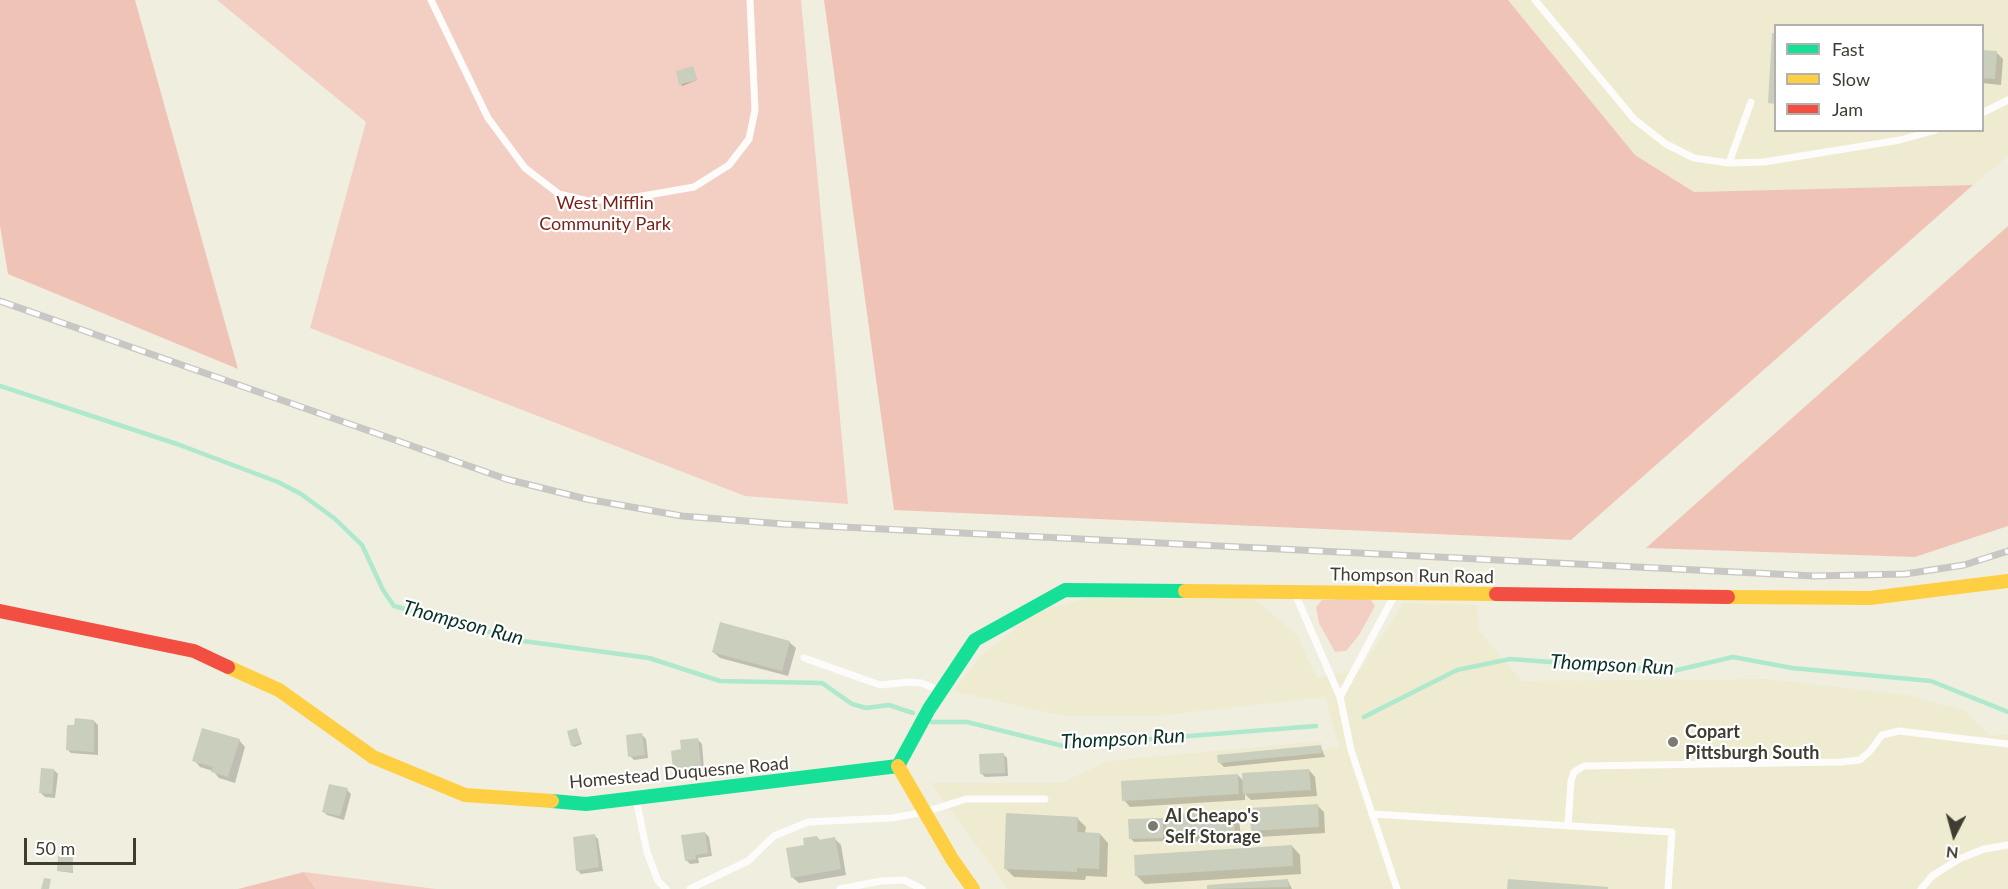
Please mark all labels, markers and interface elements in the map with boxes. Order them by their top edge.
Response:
legend [1774,24,1984,132]
text: Fast [1832,38,1864,60]
text: Slow [1832,68,1870,90]
text: Jam [1832,98,1863,120]
park label: West Mifflin Community Park [539,192,671,234]
street label: Thompson Run Road [1330,564,1494,588]
water label: Thompson Run [400,595,526,651]
water label: Thompson Run [1549,650,1675,680]
place label: Copart Pittsburgh South [1685,721,1819,764]
water label: Thompson Run [1060,724,1186,754]
marker: Copart Pittsburgh South [1666,735,1680,749]
street label: Homestead Duquesne Road [568,753,790,793]
place label: Al Cheapo's Self Storage [1165,805,1261,848]
north arrow [1924,805,1984,865]
marker: Al Cheapo's Self Storage [1146,819,1160,833]
scale bar [27,826,140,864]
text: 50 m [35,837,75,859]
text: N [1945,843,1959,863]

